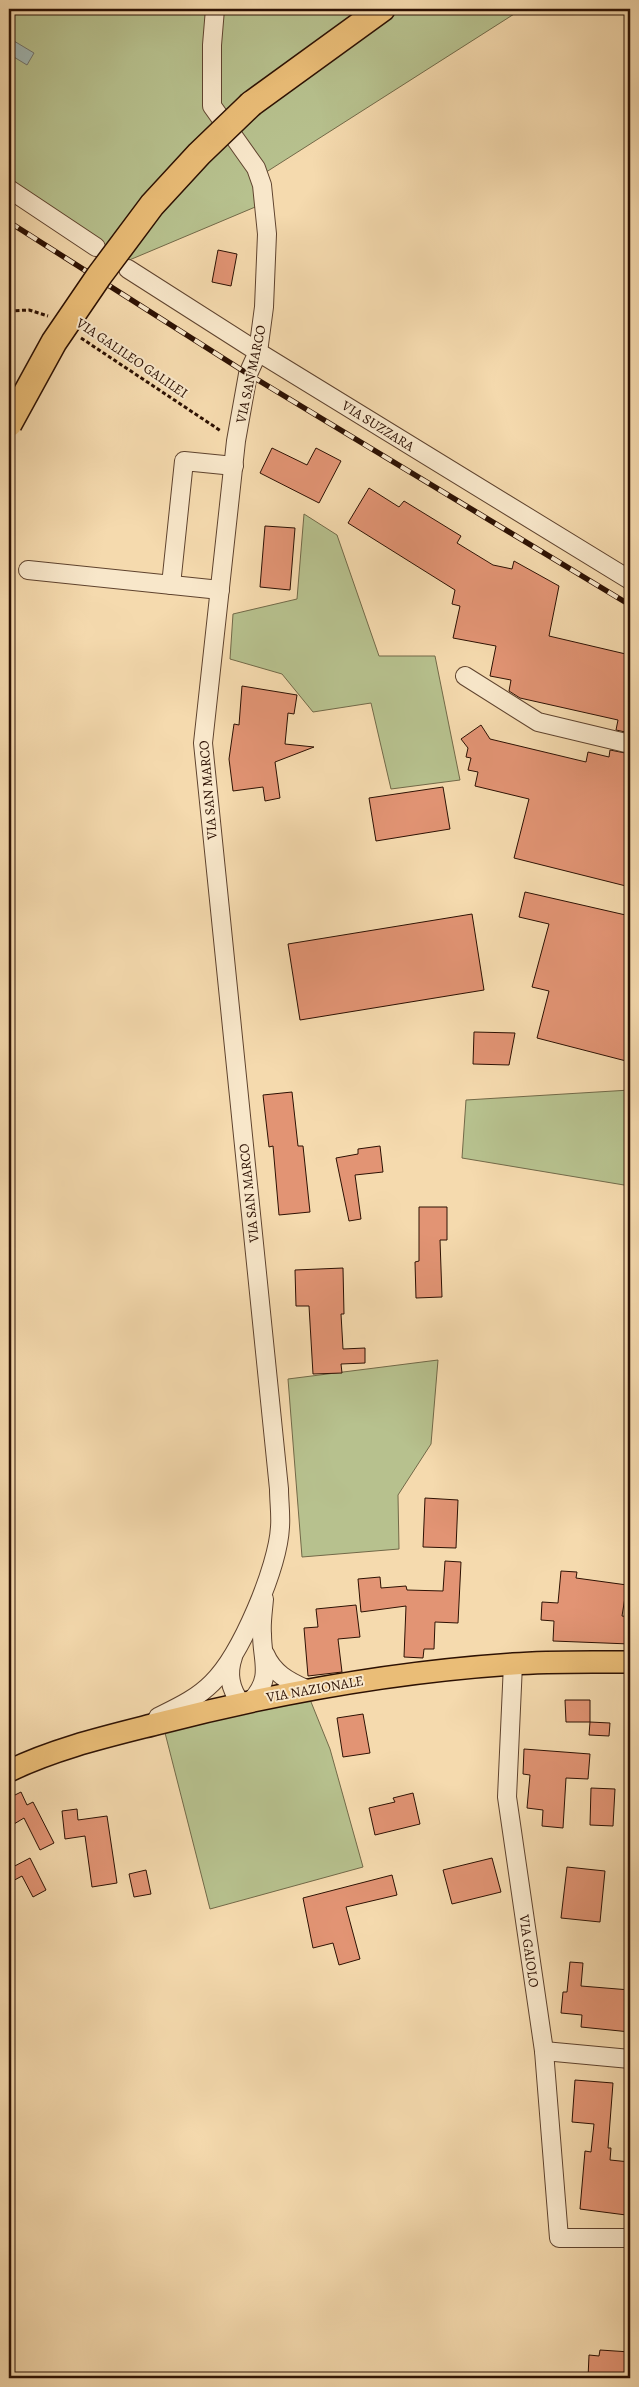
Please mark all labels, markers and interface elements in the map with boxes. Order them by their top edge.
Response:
street label: VIA GALILEO GALILEI [72,313,191,402]
street label: VIA SAN MARCO [231,323,271,426]
street label: VIA SUZZARA [337,396,419,456]
street label: VIA SAN MARCO [194,739,222,841]
street label: VIA SAN MARCO [234,1142,264,1245]
street label: VIA NAZIONALE [264,1671,365,1707]
street label: VIA GAIOLO [514,1912,544,1989]

